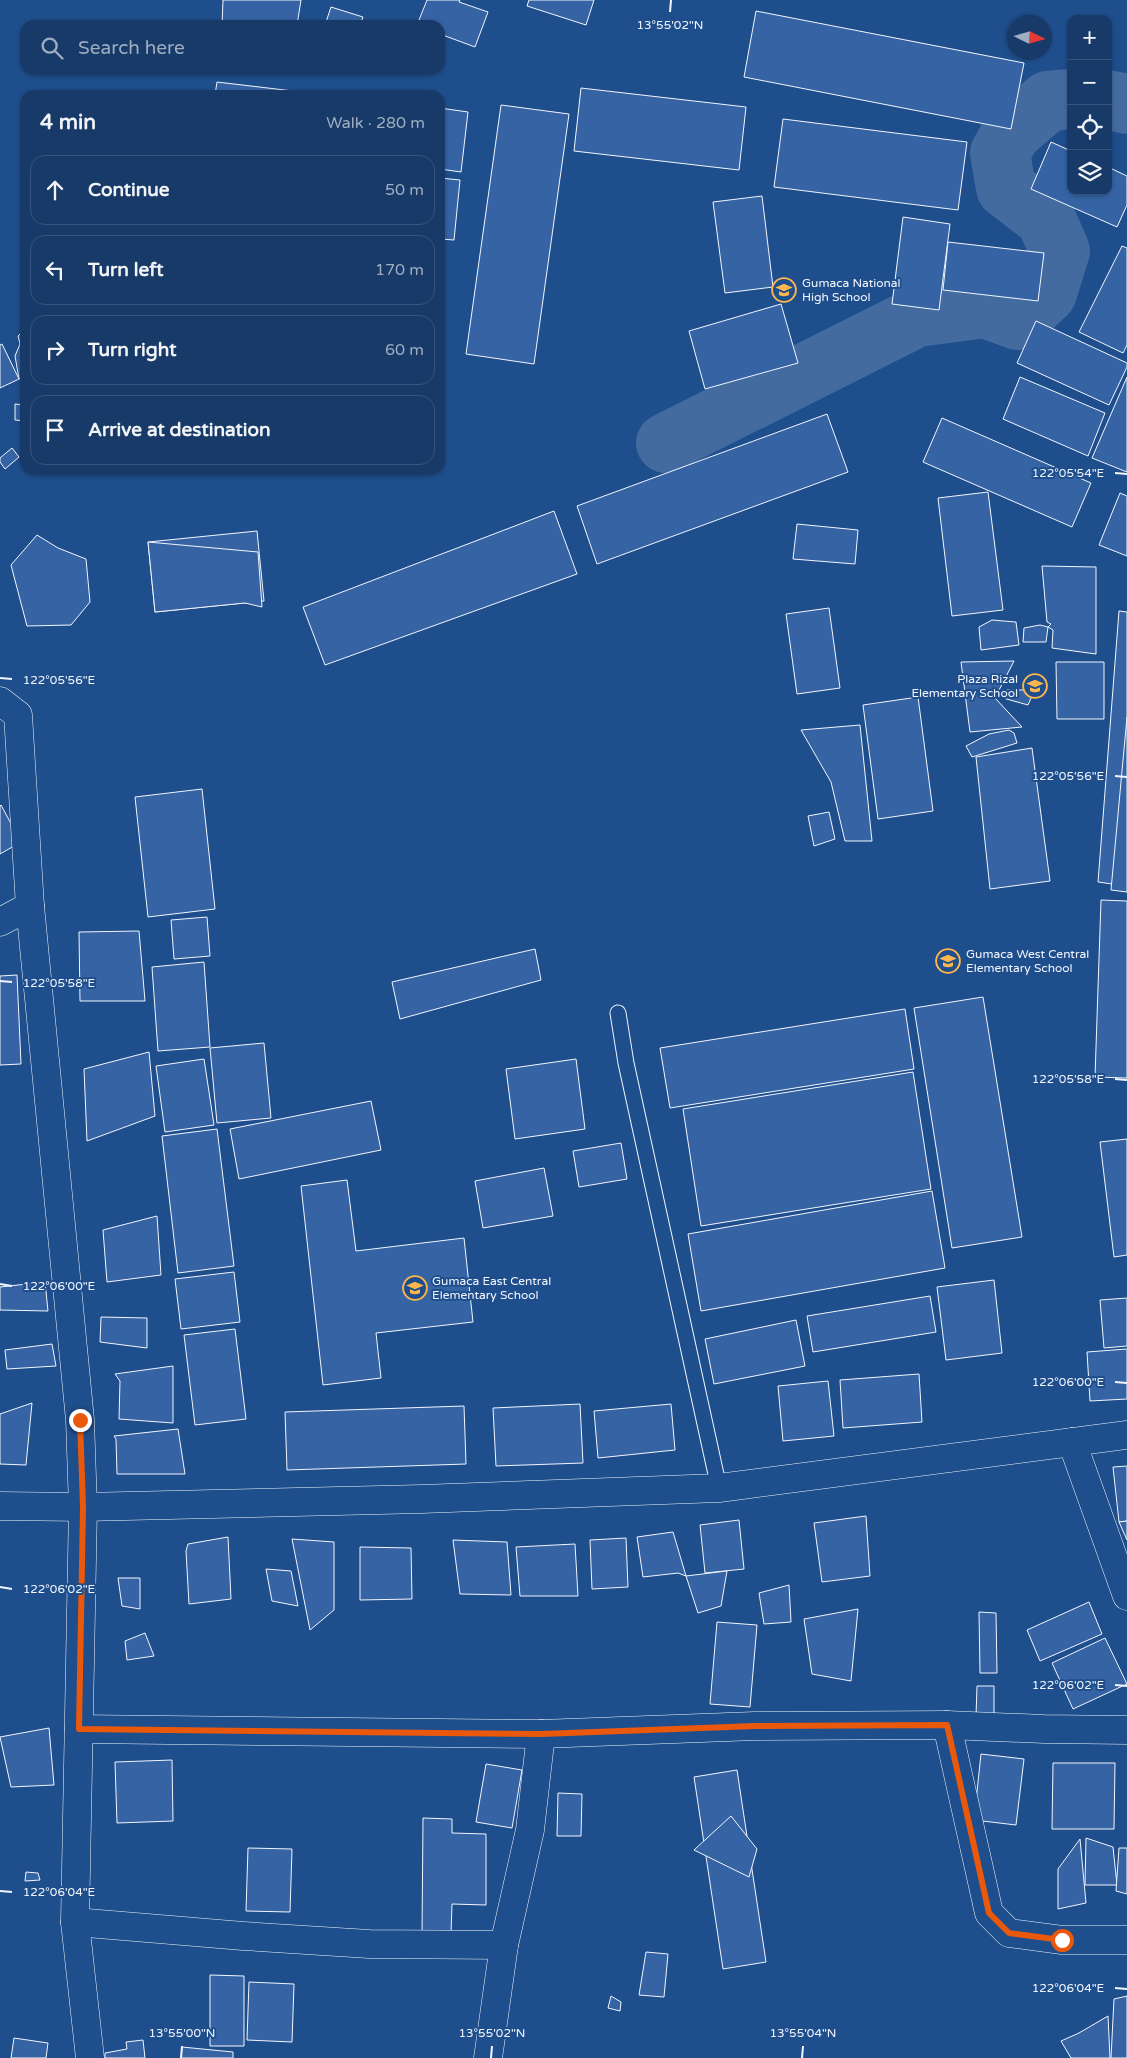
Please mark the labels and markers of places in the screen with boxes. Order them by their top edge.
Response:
place label: Gumaca National High School [802,276,901,304]
school or university icon: Gumaca National High School [771,277,797,303]
place label: Plaza Rizal Elementary School [911,672,1018,700]
school or university icon: Plaza Rizal Elementary School [1022,673,1048,699]
place label: Gumaca West Central Elementary School [966,947,1089,975]
school or university icon: Gumaca West Central Elementary School [935,948,961,974]
place label: Gumaca East Central Elementary School [432,1274,551,1302]
school or university icon: Gumaca East Central Elementary School [402,1275,428,1301]

